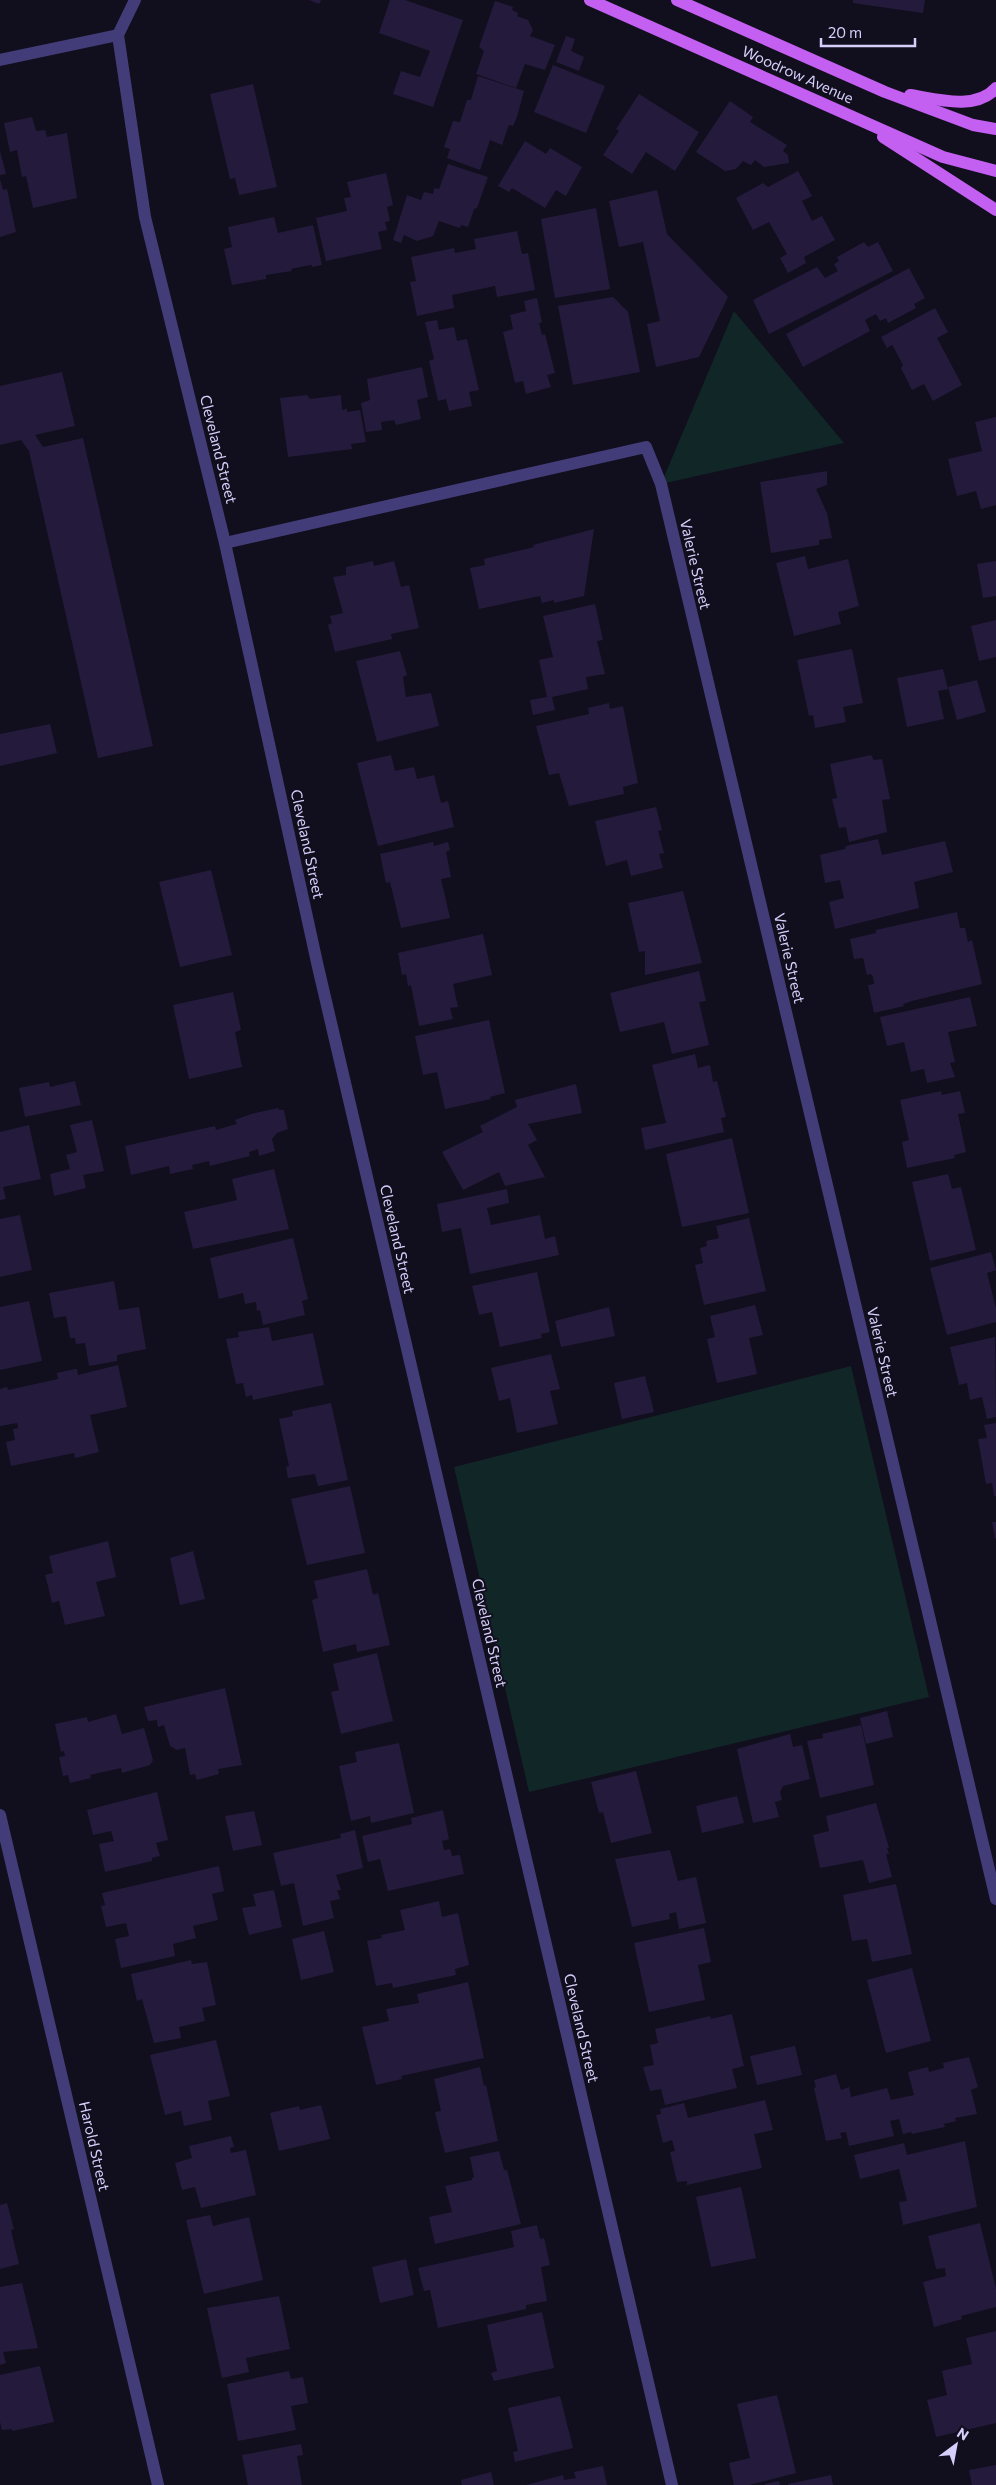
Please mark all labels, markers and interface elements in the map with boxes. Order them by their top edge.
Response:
scale bar [821,15,915,47]
text: 20 m [828,23,862,41]
street label: Woodrow Avenue [739,41,857,107]
street label: Cleveland Street [197,393,241,505]
street label: Valerie Street [677,517,715,611]
street label: Cleveland Street [288,788,328,900]
street label: Valerie Street [771,911,809,1005]
street label: Cleveland Street [377,1183,419,1295]
street label: Valerie Street [864,1305,902,1399]
street label: Cleveland Street [469,1577,511,1689]
street label: Cleveland Street [561,1972,603,2084]
street label: Harold Street [76,2099,114,2193]
north arrow [931,2420,981,2470]
text: N [954,2424,972,2444]

